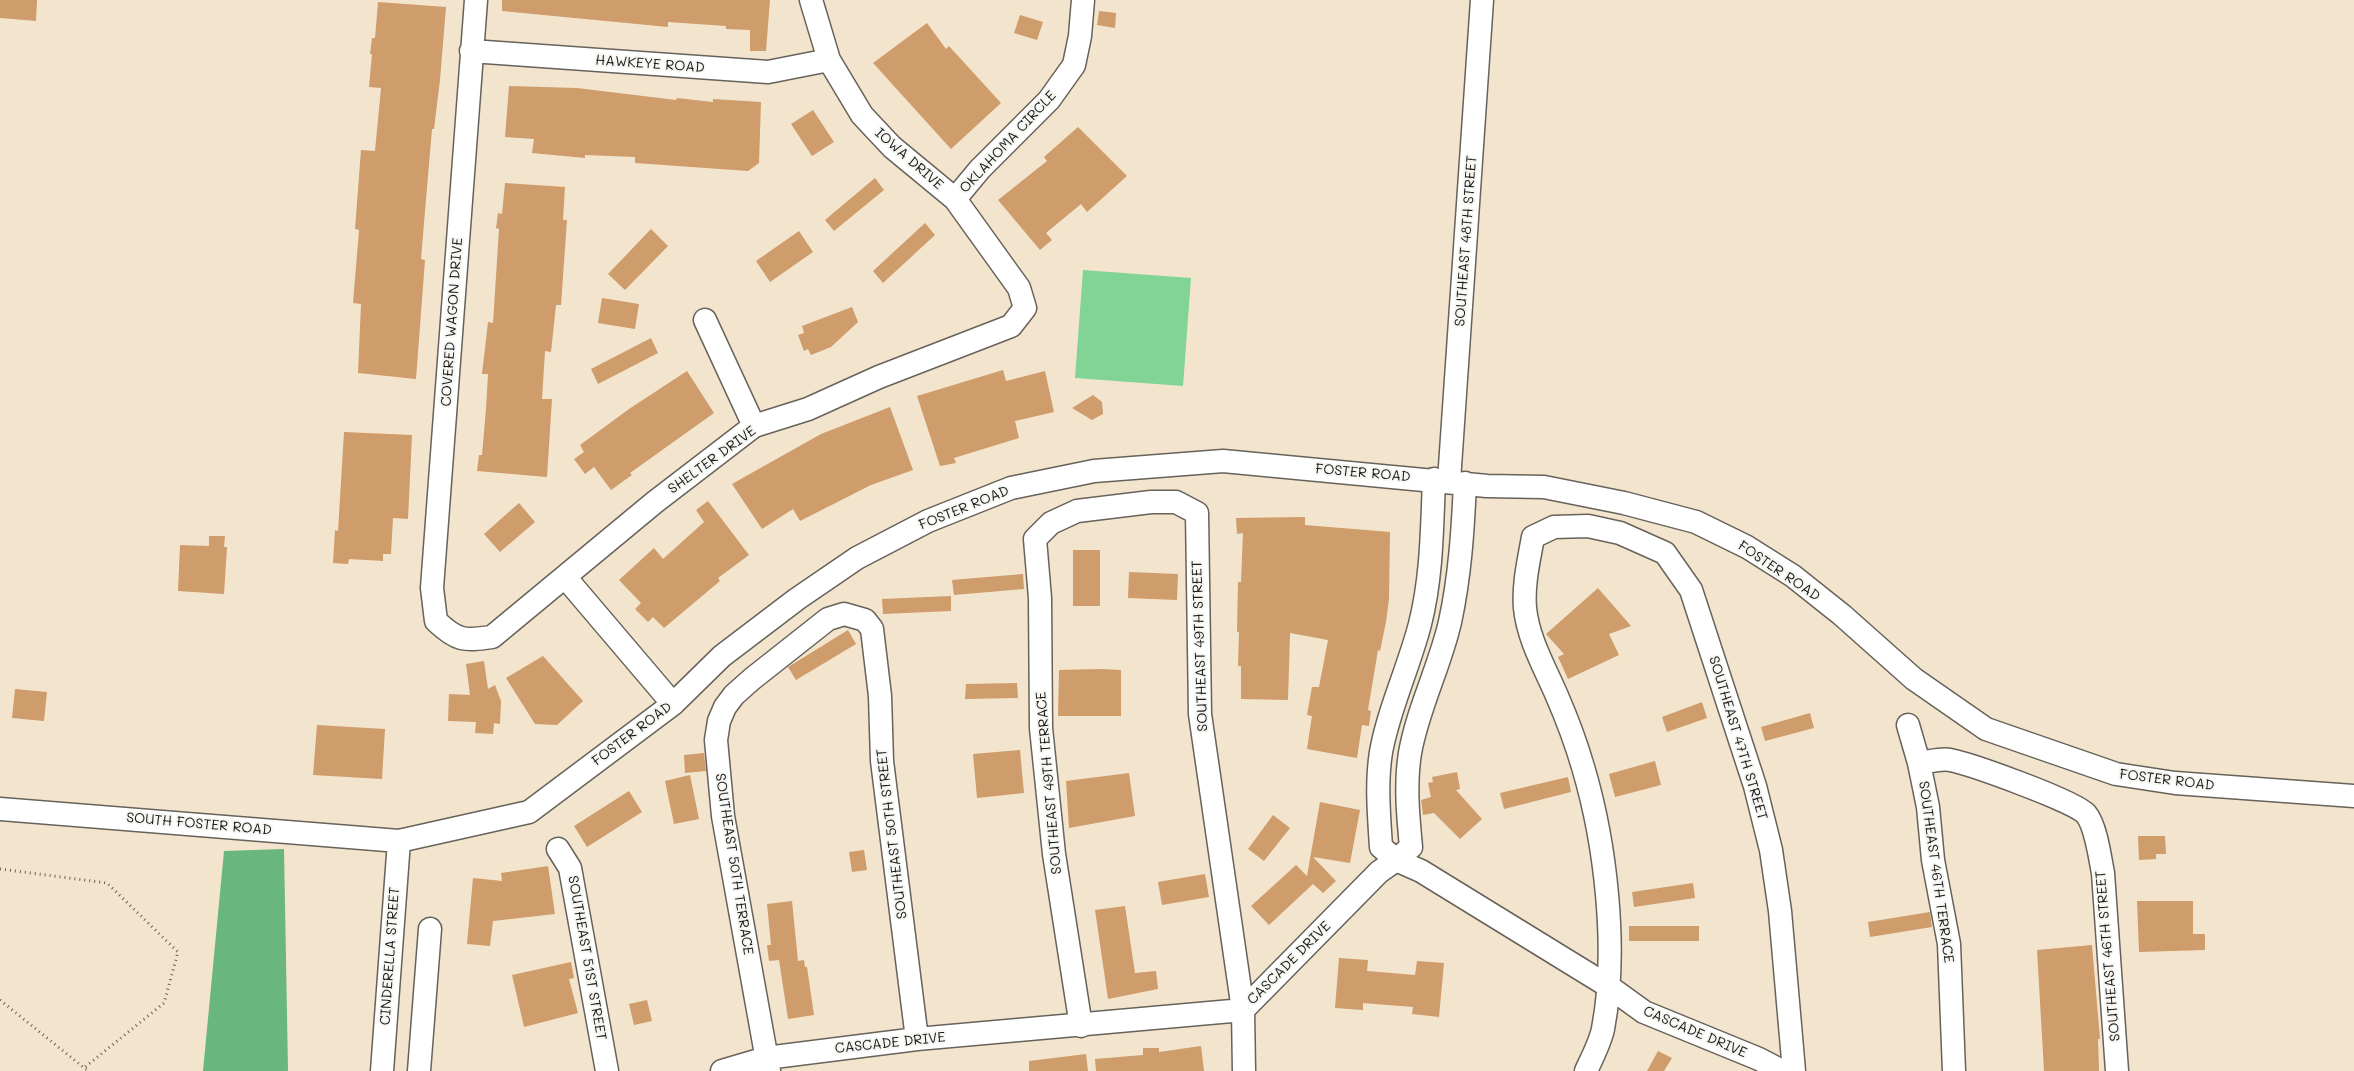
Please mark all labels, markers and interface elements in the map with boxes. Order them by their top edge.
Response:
street label: HAWKEYE ROAD [595,52,705,76]
street label: OKLAHOMA CIRCLE [956,87,1060,197]
street label: IOWA DRIVE [871,125,947,193]
street label: SOUTHEAST 48TH STREET [1452,155,1480,327]
street label: COVERED WAGON DRIVE [438,237,466,407]
street label: SHELTER DRIVE [665,423,759,497]
street label: FOSTER ROAD [1315,460,1411,486]
street label: FOSTER ROAD [917,482,1011,534]
street label: FOSTER ROAD [1735,537,1823,605]
street label: SOUTHEAST 49TH STREET [1189,560,1211,732]
street label: SOUTHEAST 47TH STREET [1705,654,1771,822]
street label: SOUTHEAST 49TH TERRACE [1033,691,1065,875]
street label: FOSTER ROAD [589,699,675,769]
street label: SOUTHEAST 50TH STREET [873,748,911,920]
street label: FOSTER ROAD [2119,766,2215,794]
street label: SOUTHEAST 50TH TERRACE [711,772,757,956]
street label: SOUTHEAST 46TH TERRACE [1915,780,1957,964]
street label: SOUTH FOSTER ROAD [126,809,272,839]
street label: SOUTHEAST 46TH STREET [2092,870,2124,1042]
street label: SOUTHEAST 51ST STREET [564,874,610,1042]
street label: CINDERELLA STREET [377,886,403,1026]
street label: CASCADE DRIVE [1244,918,1334,1008]
street label: CASCADE DRIVE [1641,1003,1749,1061]
street label: CASCADE DRIVE [834,1029,946,1057]

